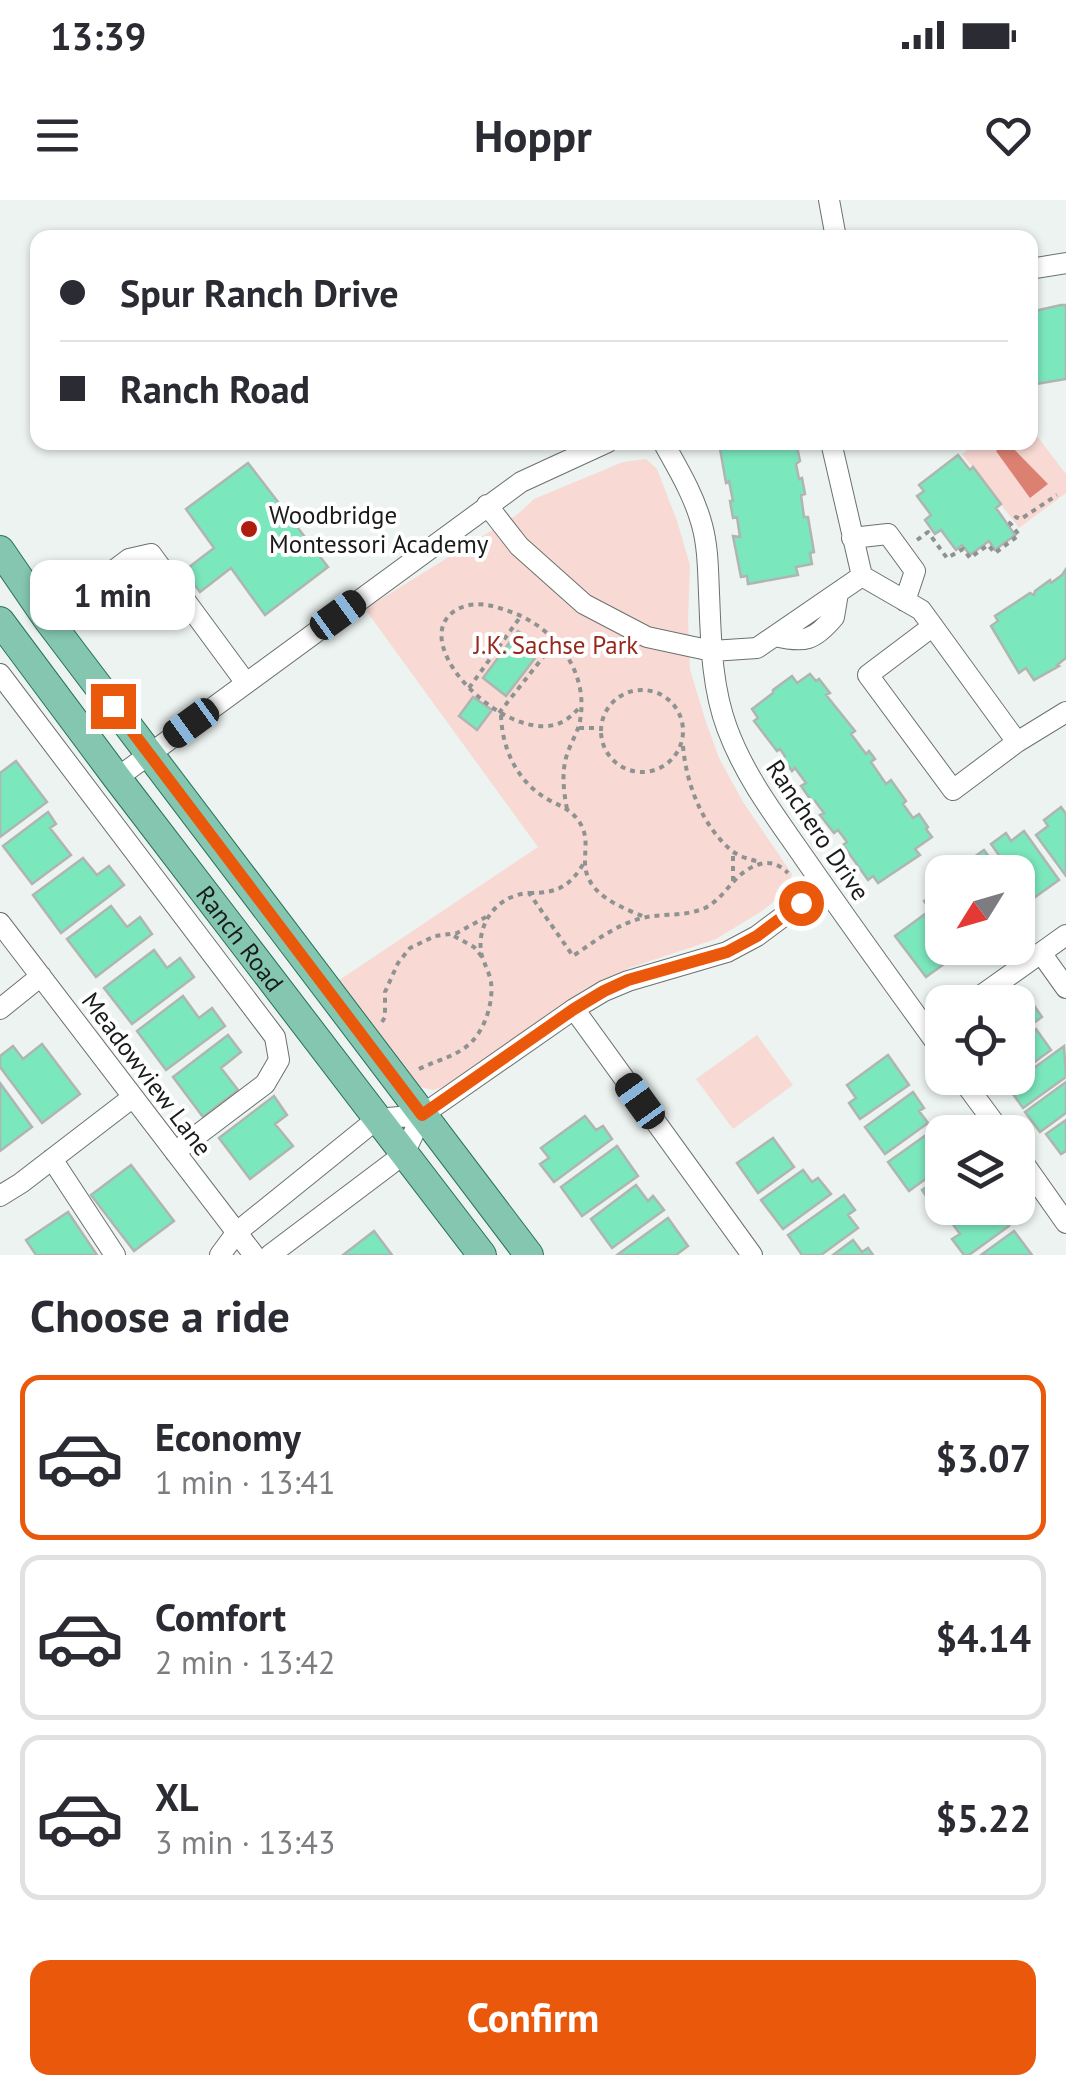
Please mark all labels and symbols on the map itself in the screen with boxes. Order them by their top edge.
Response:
place label: Woodbridge Montessori Academy [269,499,489,560]
marker: Woodbridge Montessori Academy [238,518,260,540]
callout: 1 min [31,561,196,631]
car [305,585,371,645]
park label: J.K. Sachse Park [473,629,638,661]
route end [91,684,136,729]
car [158,693,224,753]
street label: Ranchero Drive [759,754,877,906]
north arrow [925,855,1035,965]
street label: Ranch Road [189,879,291,998]
route start [779,881,824,926]
street label: Meadowview Lane [75,986,219,1162]
car [610,1068,670,1134]

